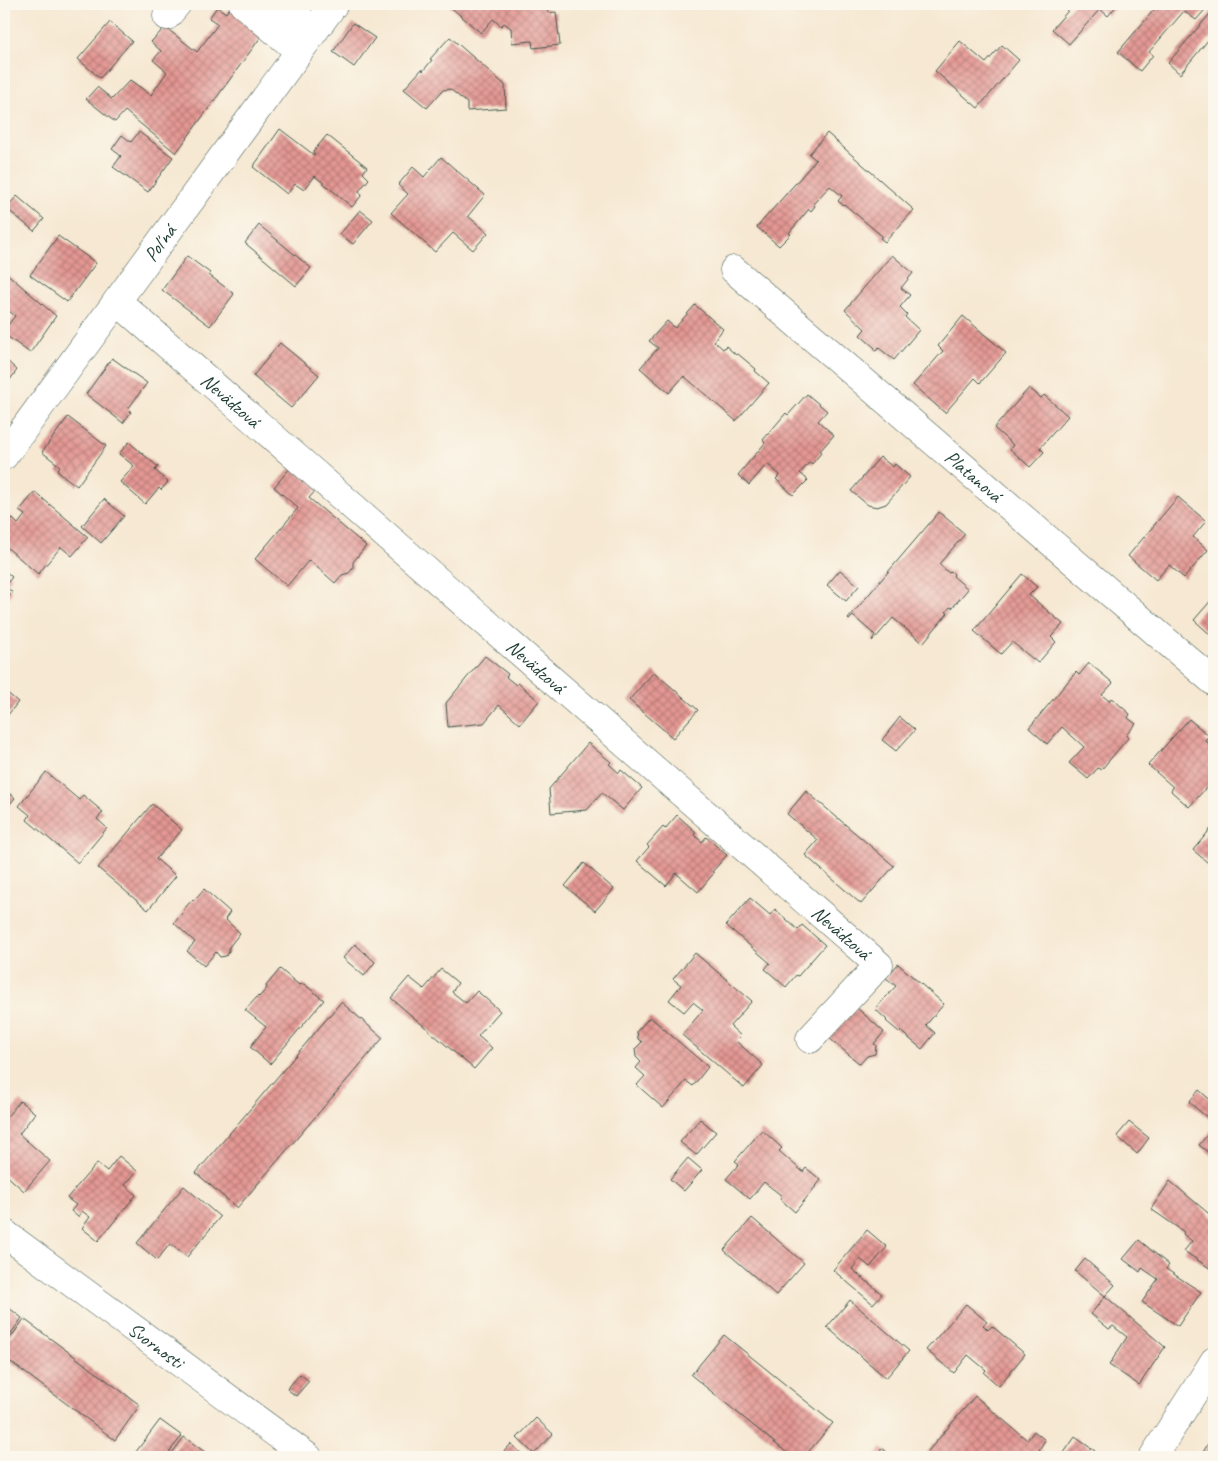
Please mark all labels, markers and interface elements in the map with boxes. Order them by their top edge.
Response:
street label: Poľná [138,218,183,266]
street label: Nevädzová [196,368,267,434]
street label: Platanová [940,444,1009,509]
street label: Nevädzová [501,634,573,700]
street label: Nevädzová [807,900,878,966]
street label: Svornosti [123,1316,191,1375]

